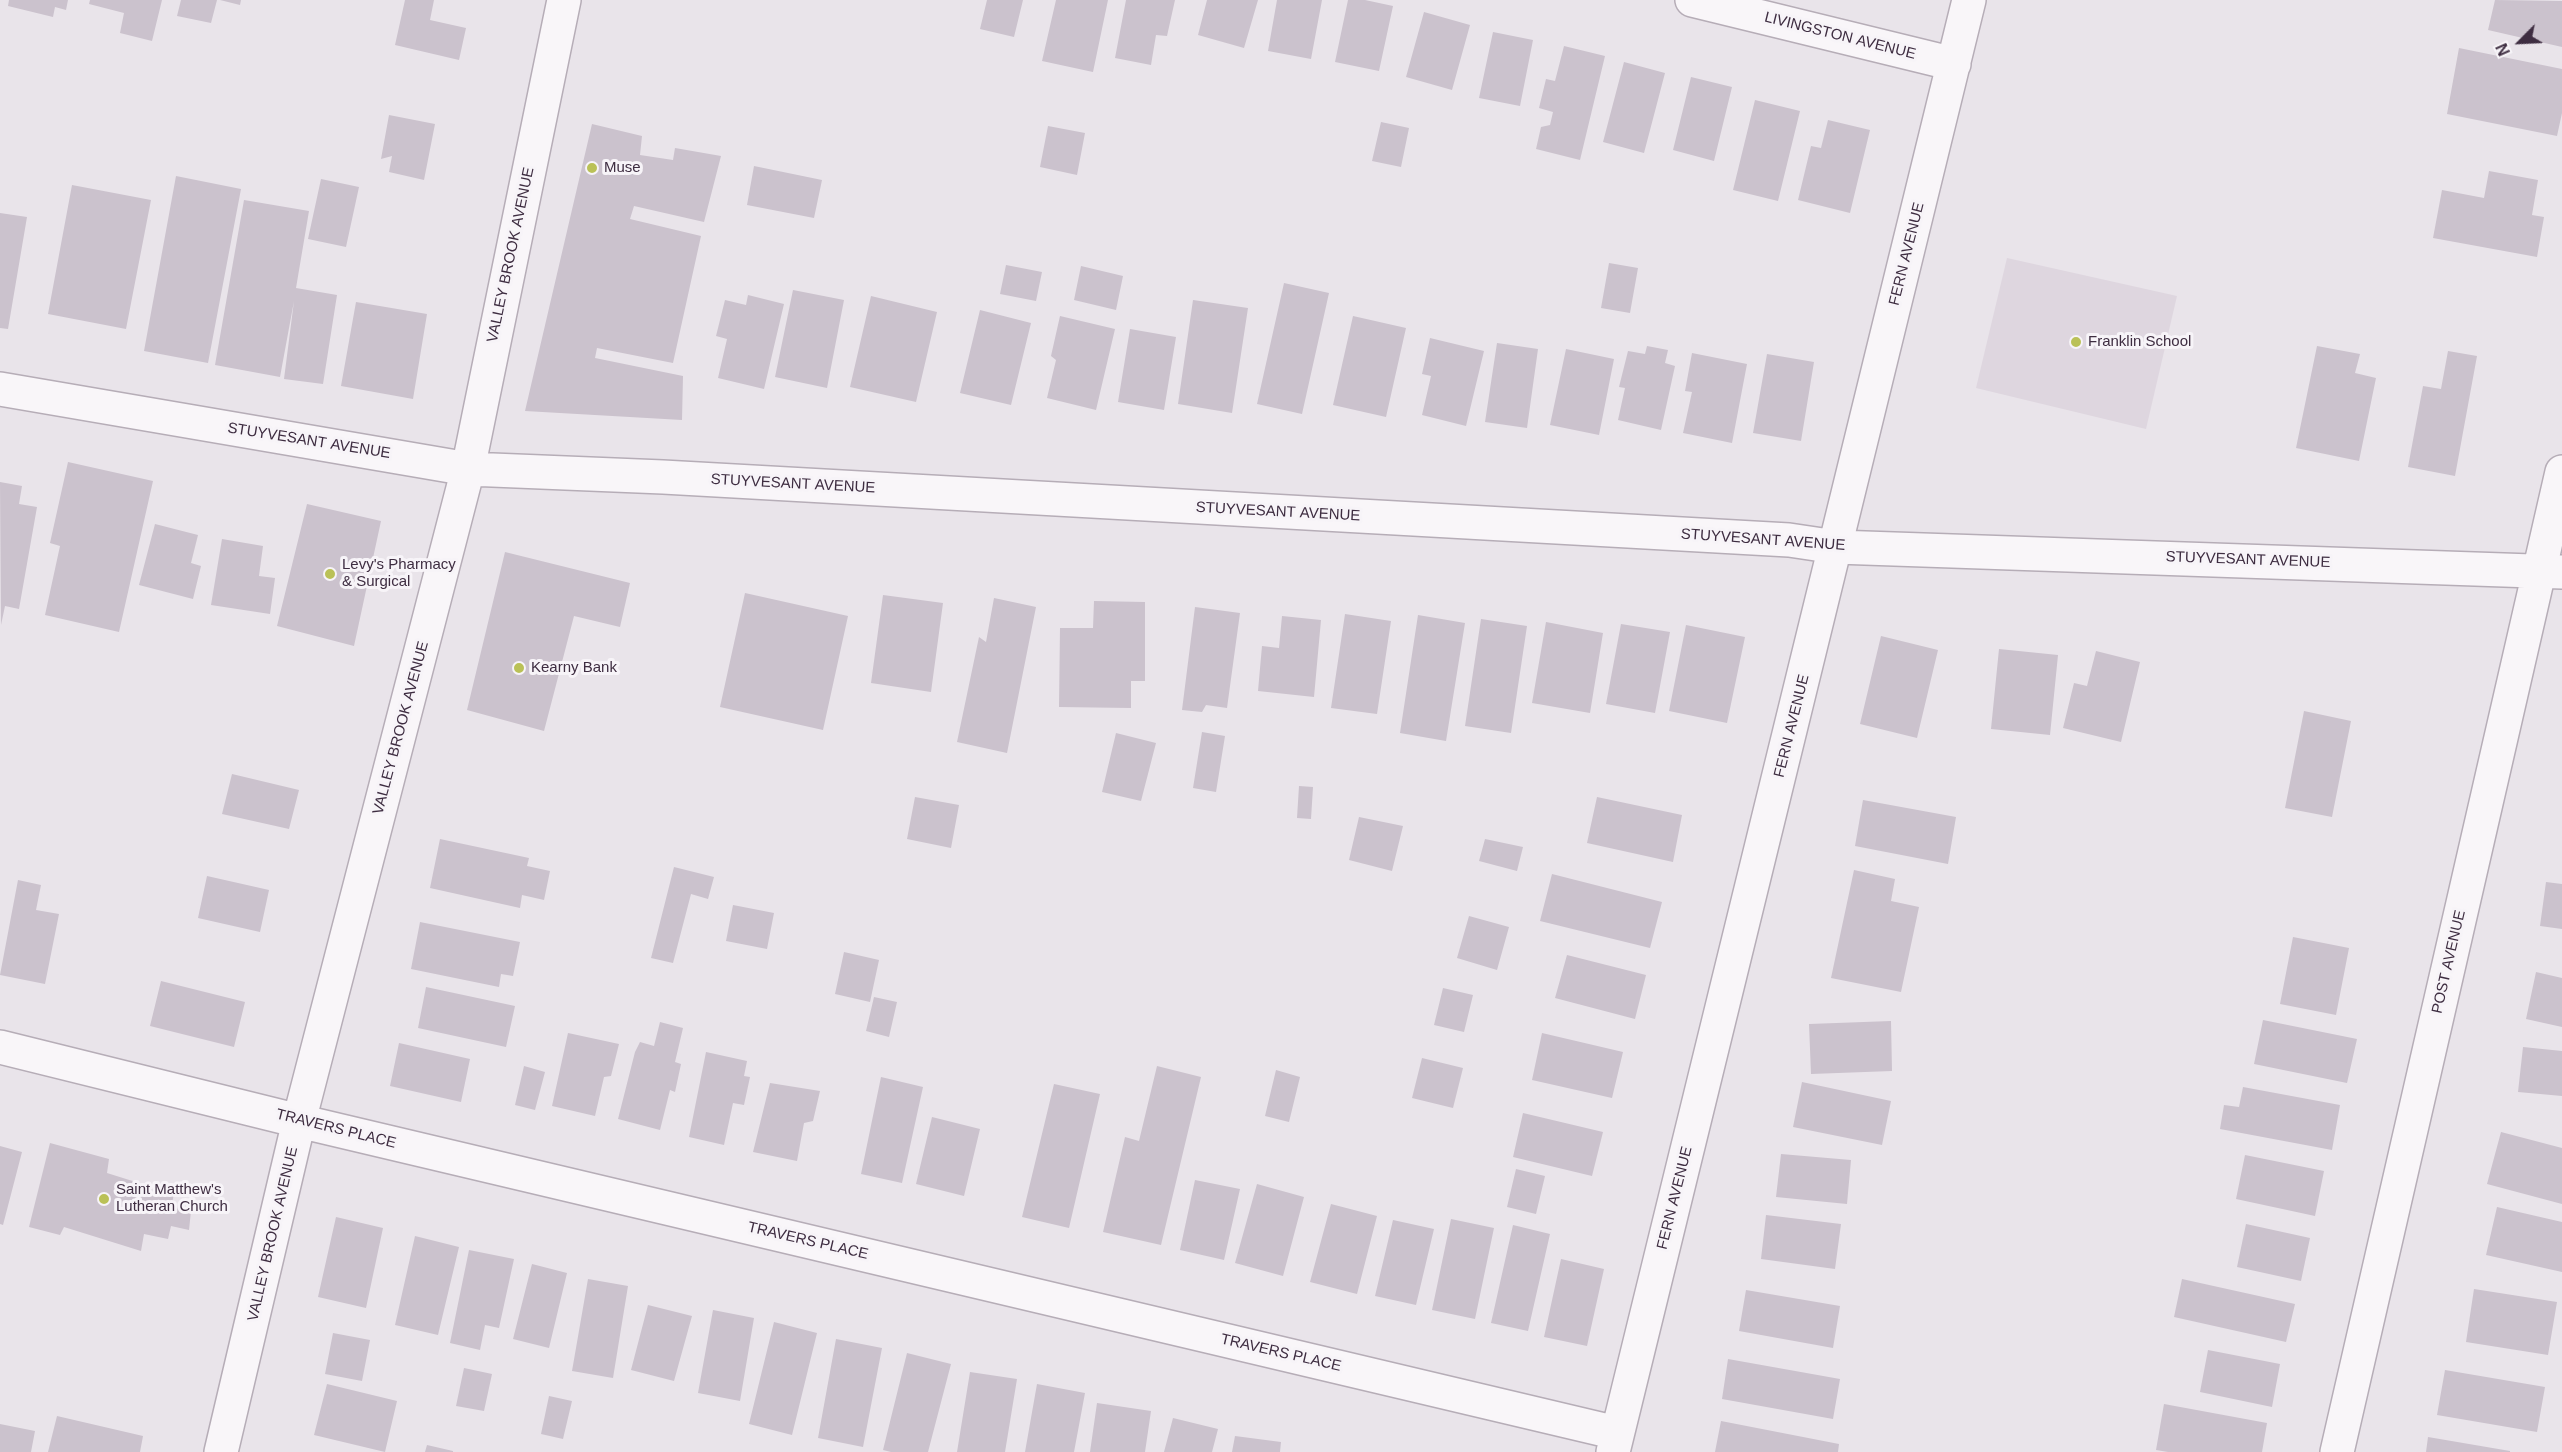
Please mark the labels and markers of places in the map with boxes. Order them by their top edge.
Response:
place label: Muse [604,159,641,177]
marker: Muse [585,161,599,175]
place label: Franklin School [2088,333,2191,351]
marker: Franklin School [2069,335,2083,349]
place label: Levy's Pharmacy & Surgical [342,556,456,591]
marker: Levy's Pharmacy & Surgical [323,567,337,581]
place label: Kearny Bank [531,659,617,677]
marker: Kearny Bank [512,661,526,675]
place label: Saint Matthew's Lutheran Church [116,1181,228,1216]
marker: Saint Matthew's Lutheran Church [97,1192,111,1206]

